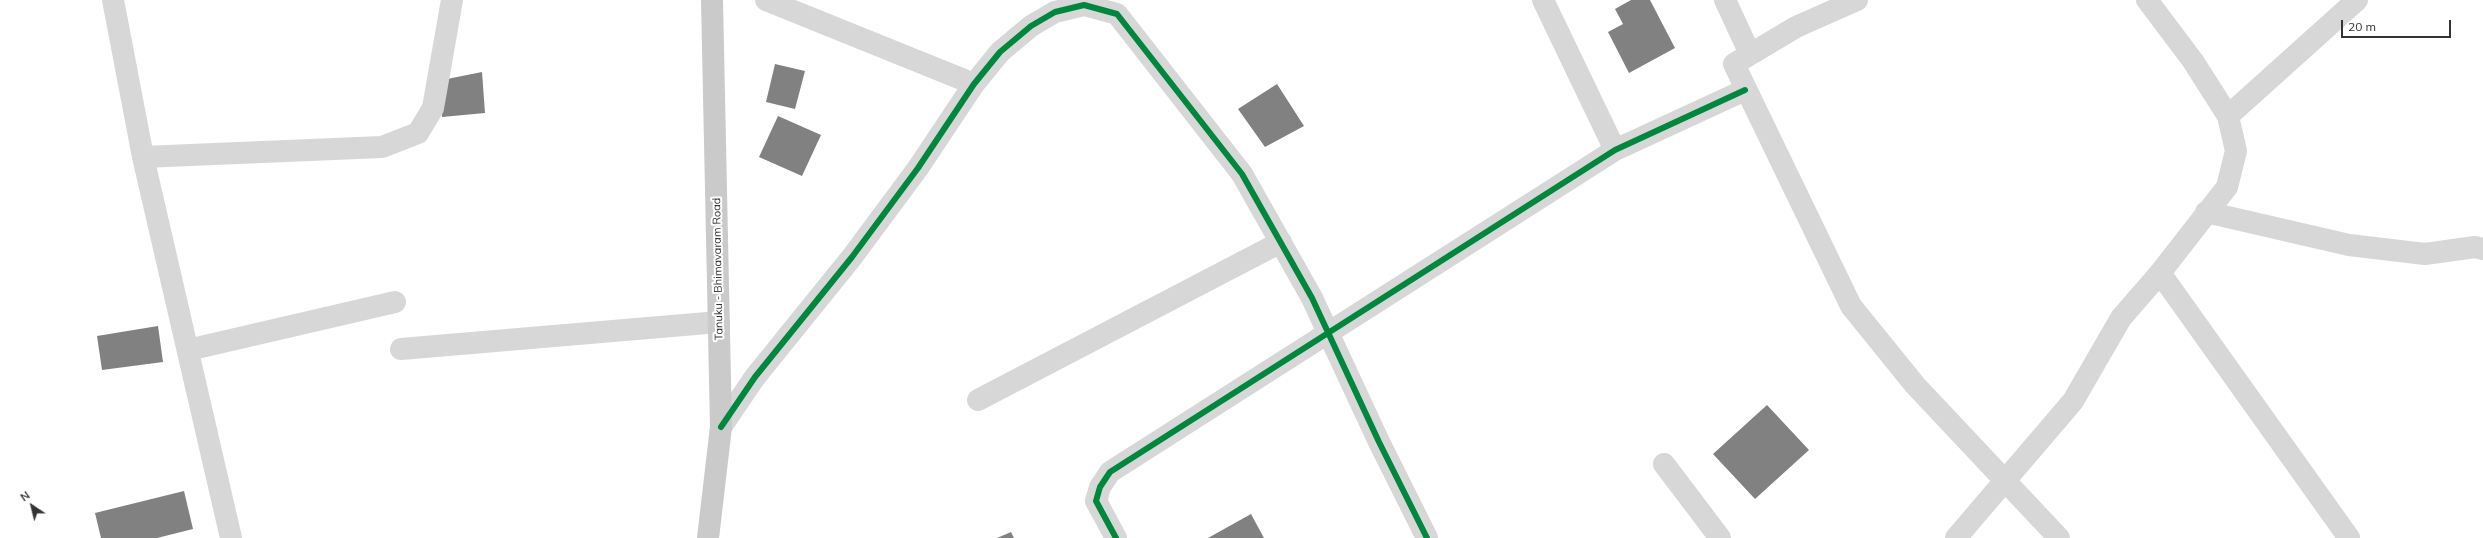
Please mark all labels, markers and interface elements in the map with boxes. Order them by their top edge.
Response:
scale bar [2343,12,2453,38]
text: 20 m [2348,19,2376,34]
street label: Tanuku - Bhimavaram Road [710,198,726,340]
north arrow [12,486,52,526]
text: N [18,488,33,504]

